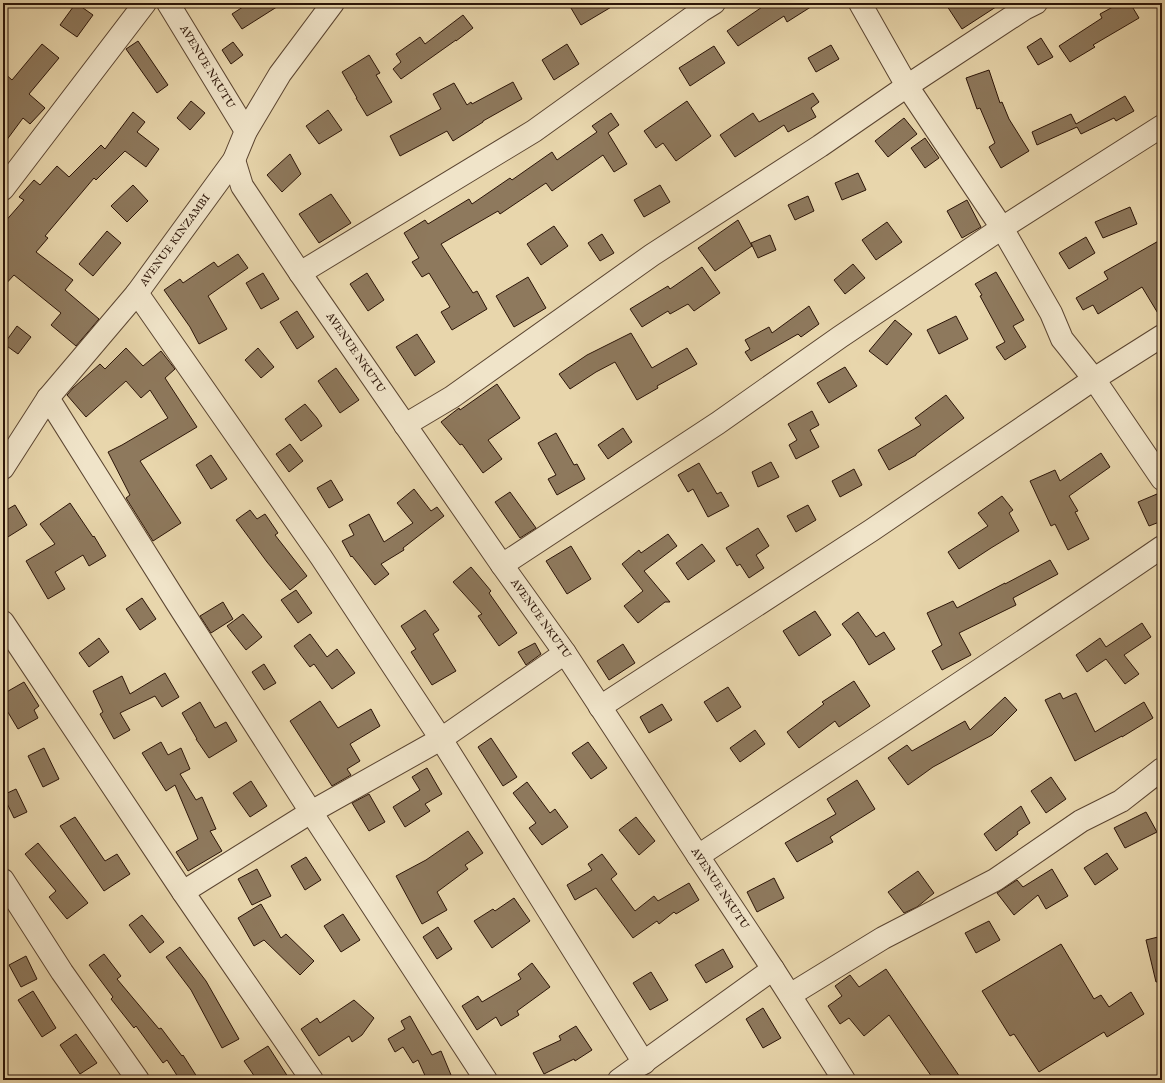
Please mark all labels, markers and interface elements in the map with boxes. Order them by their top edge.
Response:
street label: AVENUE NKUTU [176,22,238,112]
street label: AVENUE KINZAMBI [137,191,214,290]
street label: AVENUE NKUTU [322,309,388,397]
street label: AVENUE NKUTU [507,575,574,662]
street label: AVENUE NKUTU [687,845,752,933]

